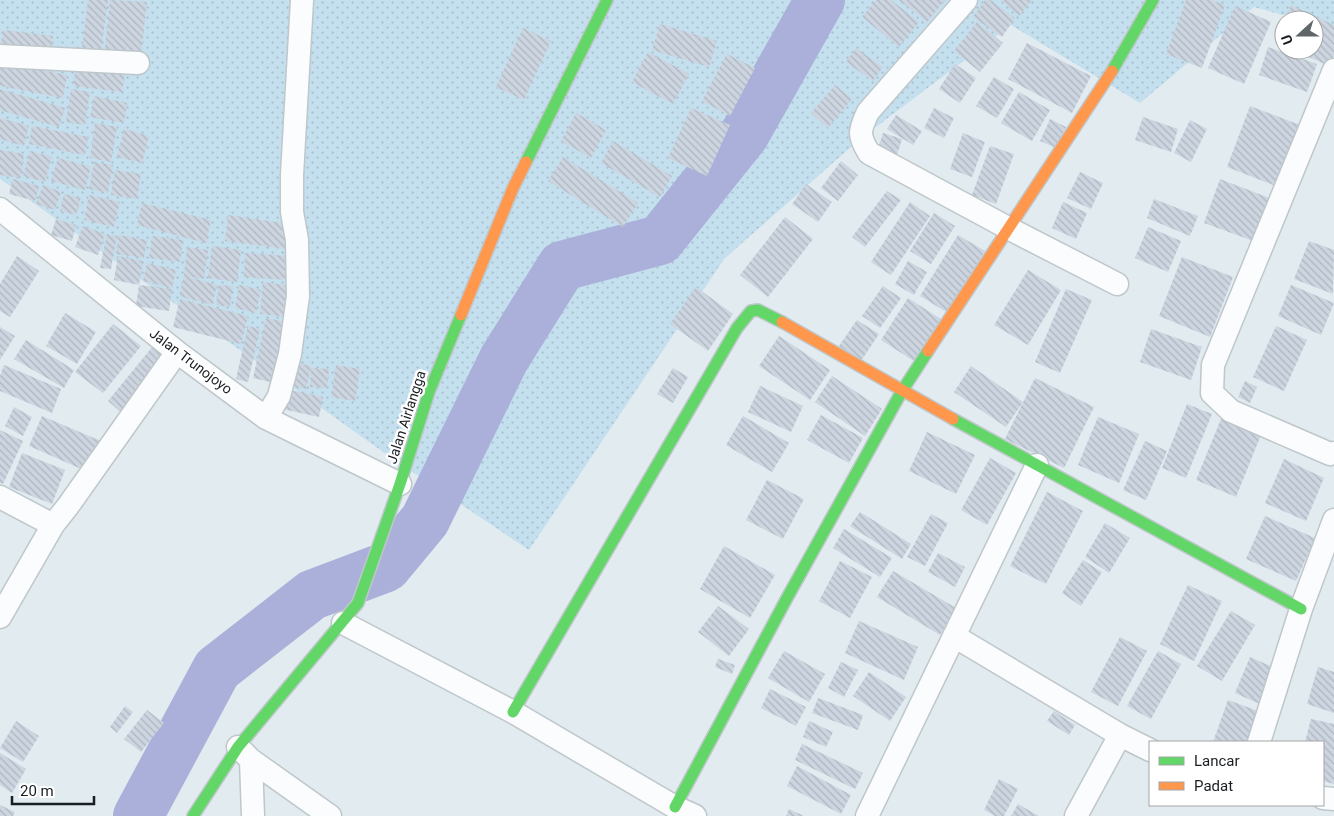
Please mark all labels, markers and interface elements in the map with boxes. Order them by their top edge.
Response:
north arrow [1274,10,1324,60]
text: U [1278,32,1296,47]
street label: Jalan Trunojoyo [147,325,235,397]
street label: Jalan Airlangga [383,368,429,466]
legend [1149,741,1324,806]
text: Lancar [1194,752,1240,770]
scale bar [12,774,95,806]
text: Padat [1194,777,1233,795]
text: 20 m [20,782,54,800]

